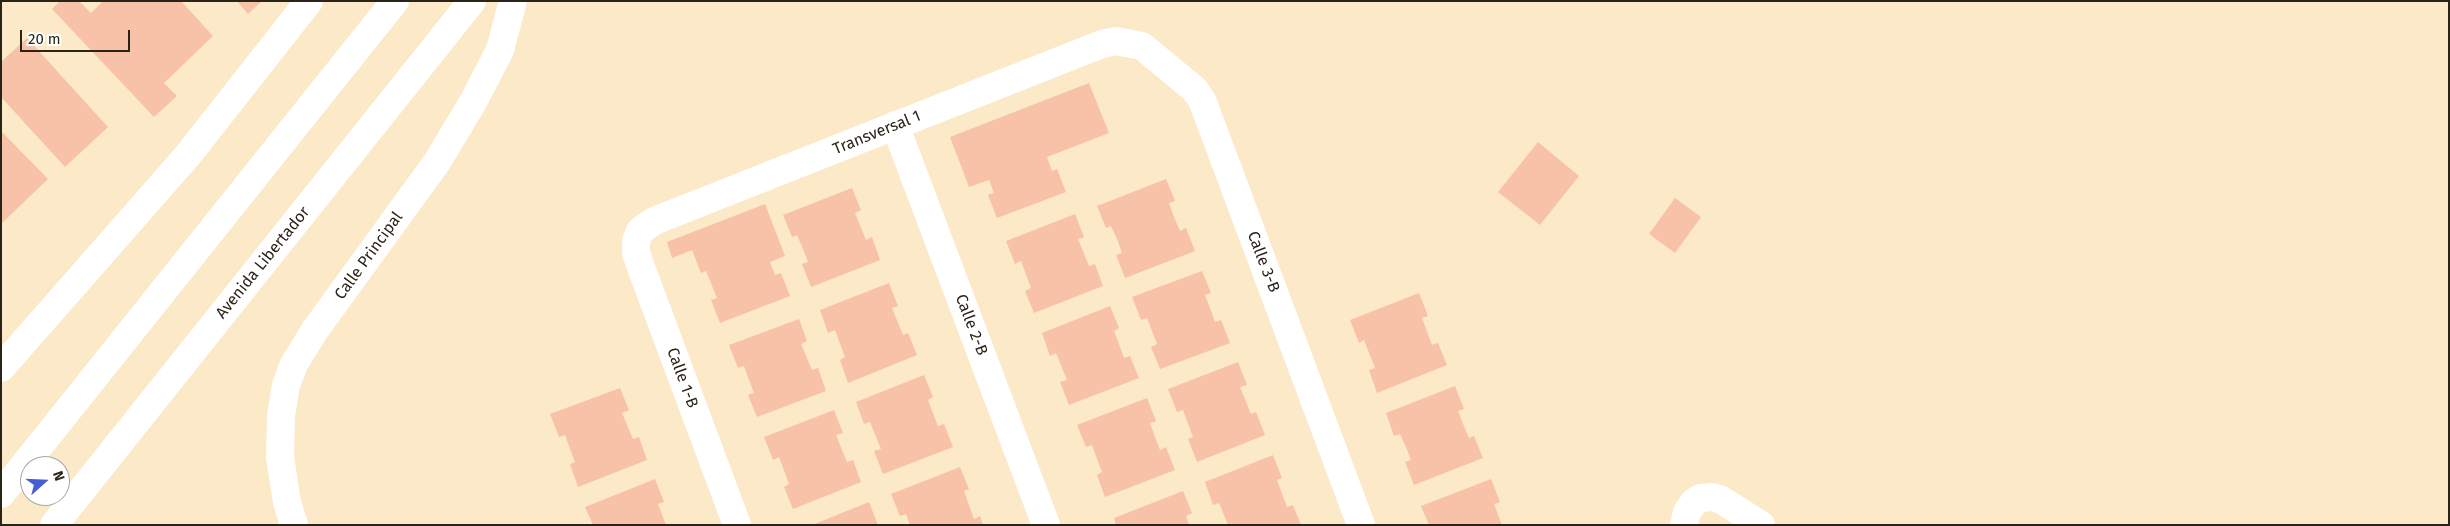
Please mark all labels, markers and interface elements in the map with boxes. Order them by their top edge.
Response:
scale bar [22,20,132,52]
text: 20 m [28,30,61,48]
street label: Transversal 1 [830,107,924,159]
street label: Avenida Libertador [212,203,314,323]
street label: Calle Principal [331,209,407,303]
street label: Calle 3-B [1243,229,1283,295]
street label: Calle 2-B [951,292,991,358]
street label: Calle 1-B [662,345,702,411]
north arrow [20,456,70,506]
text: N [49,469,68,483]

